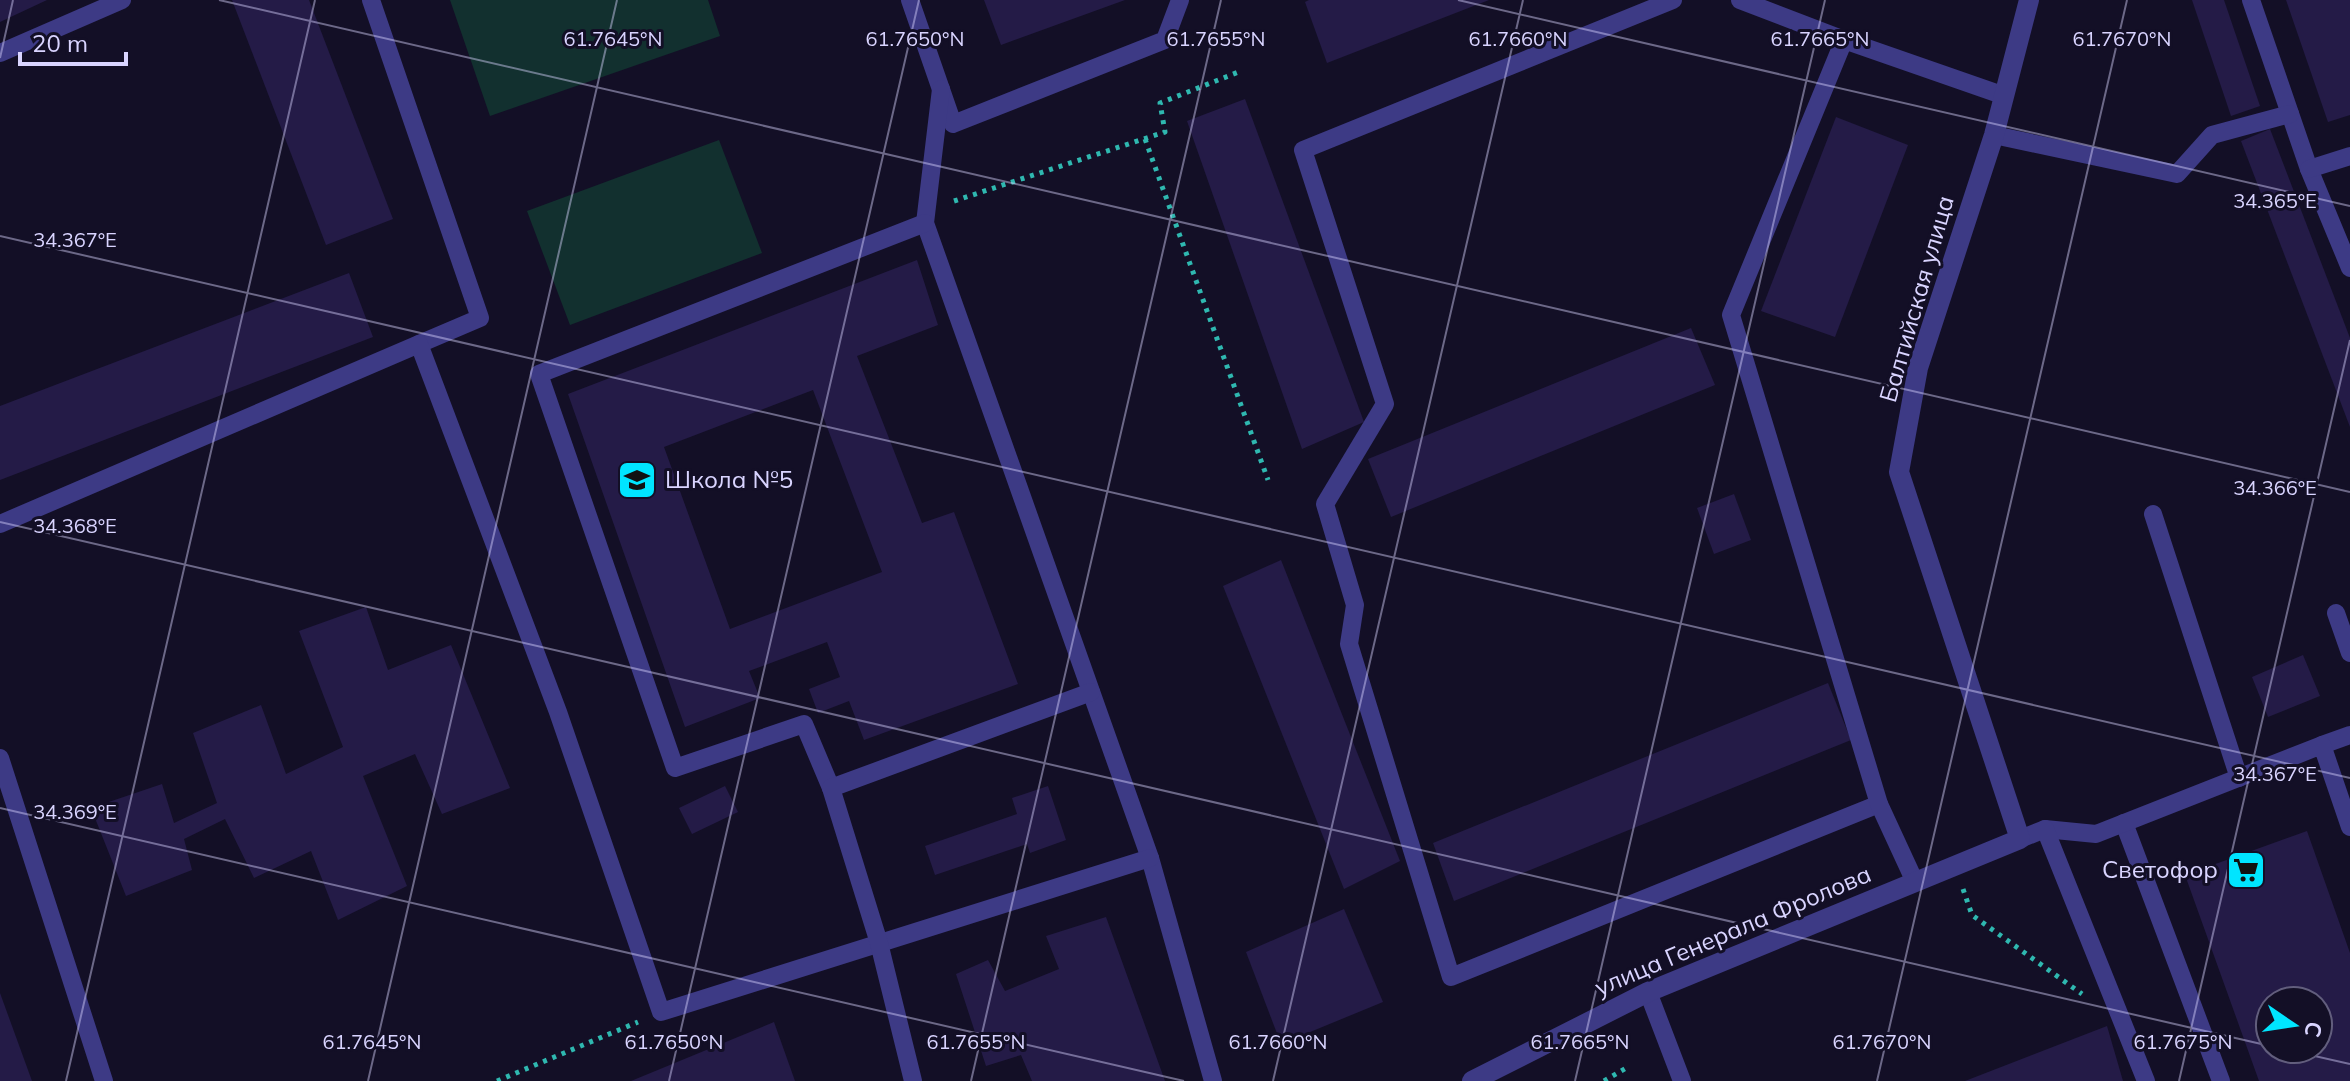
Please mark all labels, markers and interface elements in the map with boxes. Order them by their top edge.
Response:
scale bar [20,16,126,66]
text: 61.7645°N [564,26,662,51]
text: 61.7650°N [866,26,964,51]
text: 61.7655°N [1167,26,1265,51]
text: 61.7660°N [1469,26,1567,51]
text: 61.7665°N [1771,26,1869,51]
text: 61.7670°N [2073,26,2171,51]
text: 20 m [32,28,88,58]
text: 34.365°E [2233,188,2317,213]
street label: Балтийская улица [1872,192,1960,405]
text: 34.367°E [33,227,117,252]
school or university icon: Школа №5 [616,459,658,501]
place label: Школа №5 [665,464,793,494]
text: 34.366°E [2233,475,2317,500]
text: 34.368°E [33,513,117,538]
text: 34.367°E [2233,761,2317,786]
text: 34.369°E [33,799,117,824]
supermarket icon: Светофор [2225,849,2267,891]
place label: Светофор [2102,854,2218,884]
street label: улица Генерала Фролова [1590,858,1875,1002]
north arrow [2254,985,2334,1065]
text: С [2298,1019,2329,1040]
text: 61.7645°N [323,1029,421,1054]
text: 61.7650°N [625,1029,723,1054]
text: 61.7655°N [927,1029,1025,1054]
text: 61.7660°N [1229,1029,1327,1054]
text: 61.7665°N [1531,1029,1629,1054]
text: 61.7670°N [1833,1029,1931,1054]
text: 61.7675°N [2134,1029,2232,1054]

